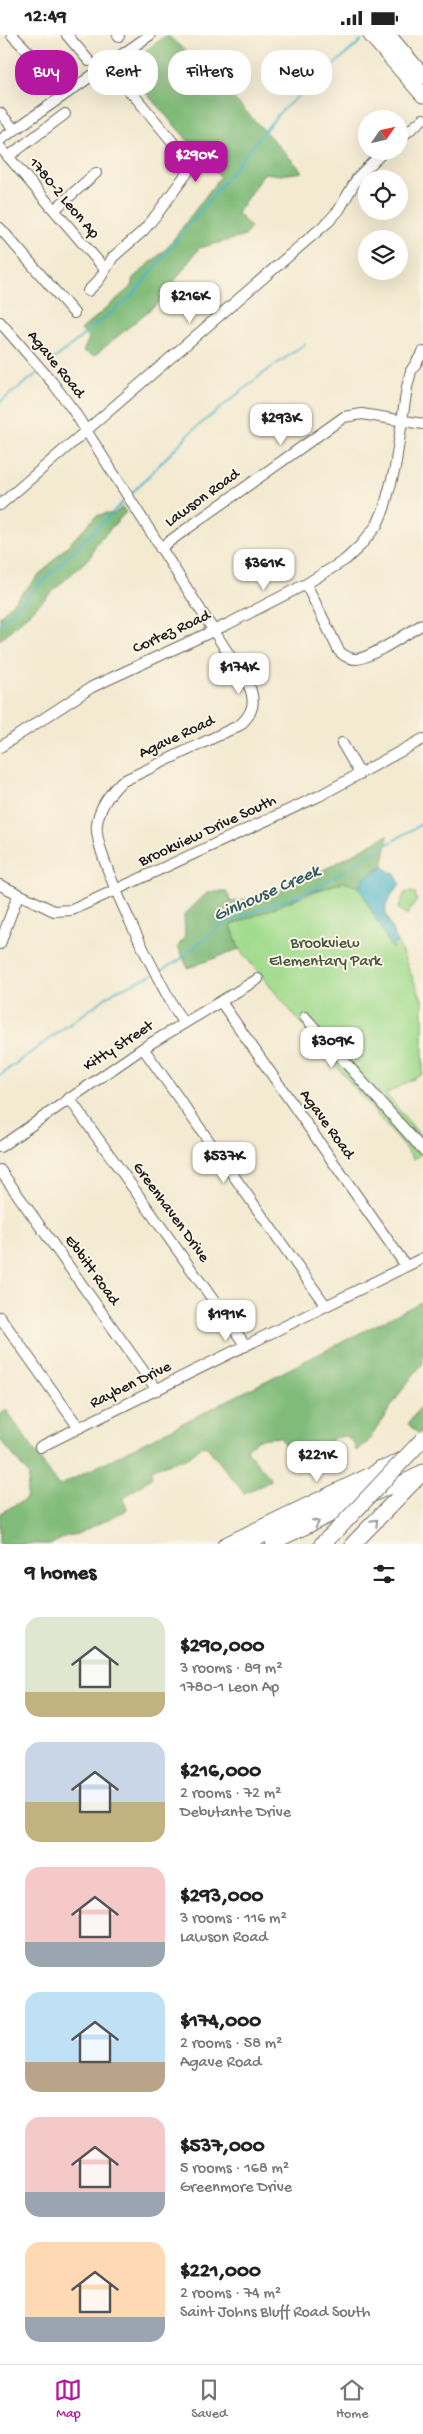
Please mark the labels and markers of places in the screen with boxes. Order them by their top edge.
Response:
pin: $290K [161,141,231,183]
pin: $216K [155,281,225,324]
pin: $293K [246,403,316,446]
pin: $361K [229,549,299,591]
pin: $174K [204,653,274,695]
pin: $309K [297,1027,367,1069]
pin: $537K [189,1141,259,1184]
pin: $191K [191,1299,261,1342]
pin: $221K [282,1441,352,1483]

